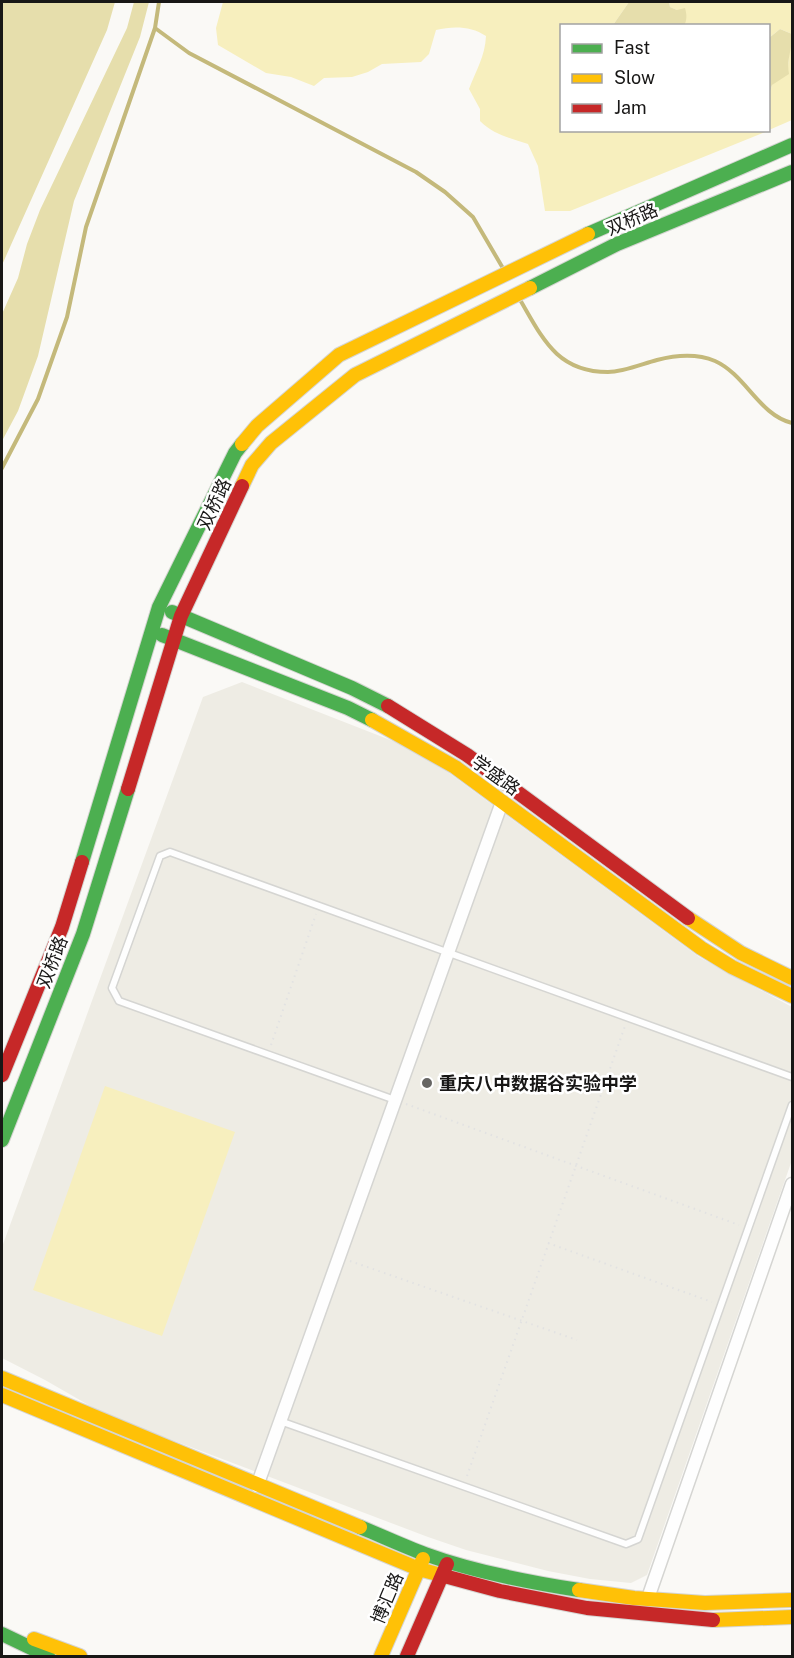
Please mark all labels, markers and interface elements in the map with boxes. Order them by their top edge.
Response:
legend [560,24,770,132]
text: Fast [614,37,650,58]
text: Slow [614,67,655,88]
text: Jam [614,97,647,118]
street label: 双桥路 [603,199,661,239]
street label: 双桥路 [193,475,235,533]
street label: 学盛路 [468,751,524,799]
street label: 双桥路 [33,933,71,991]
place label: 重庆八中数据谷实验中学 [439,1073,637,1094]
marker: 重庆八中数据谷实验中学 [420,1076,434,1090]
street label: 博汇路 [367,1569,407,1627]

